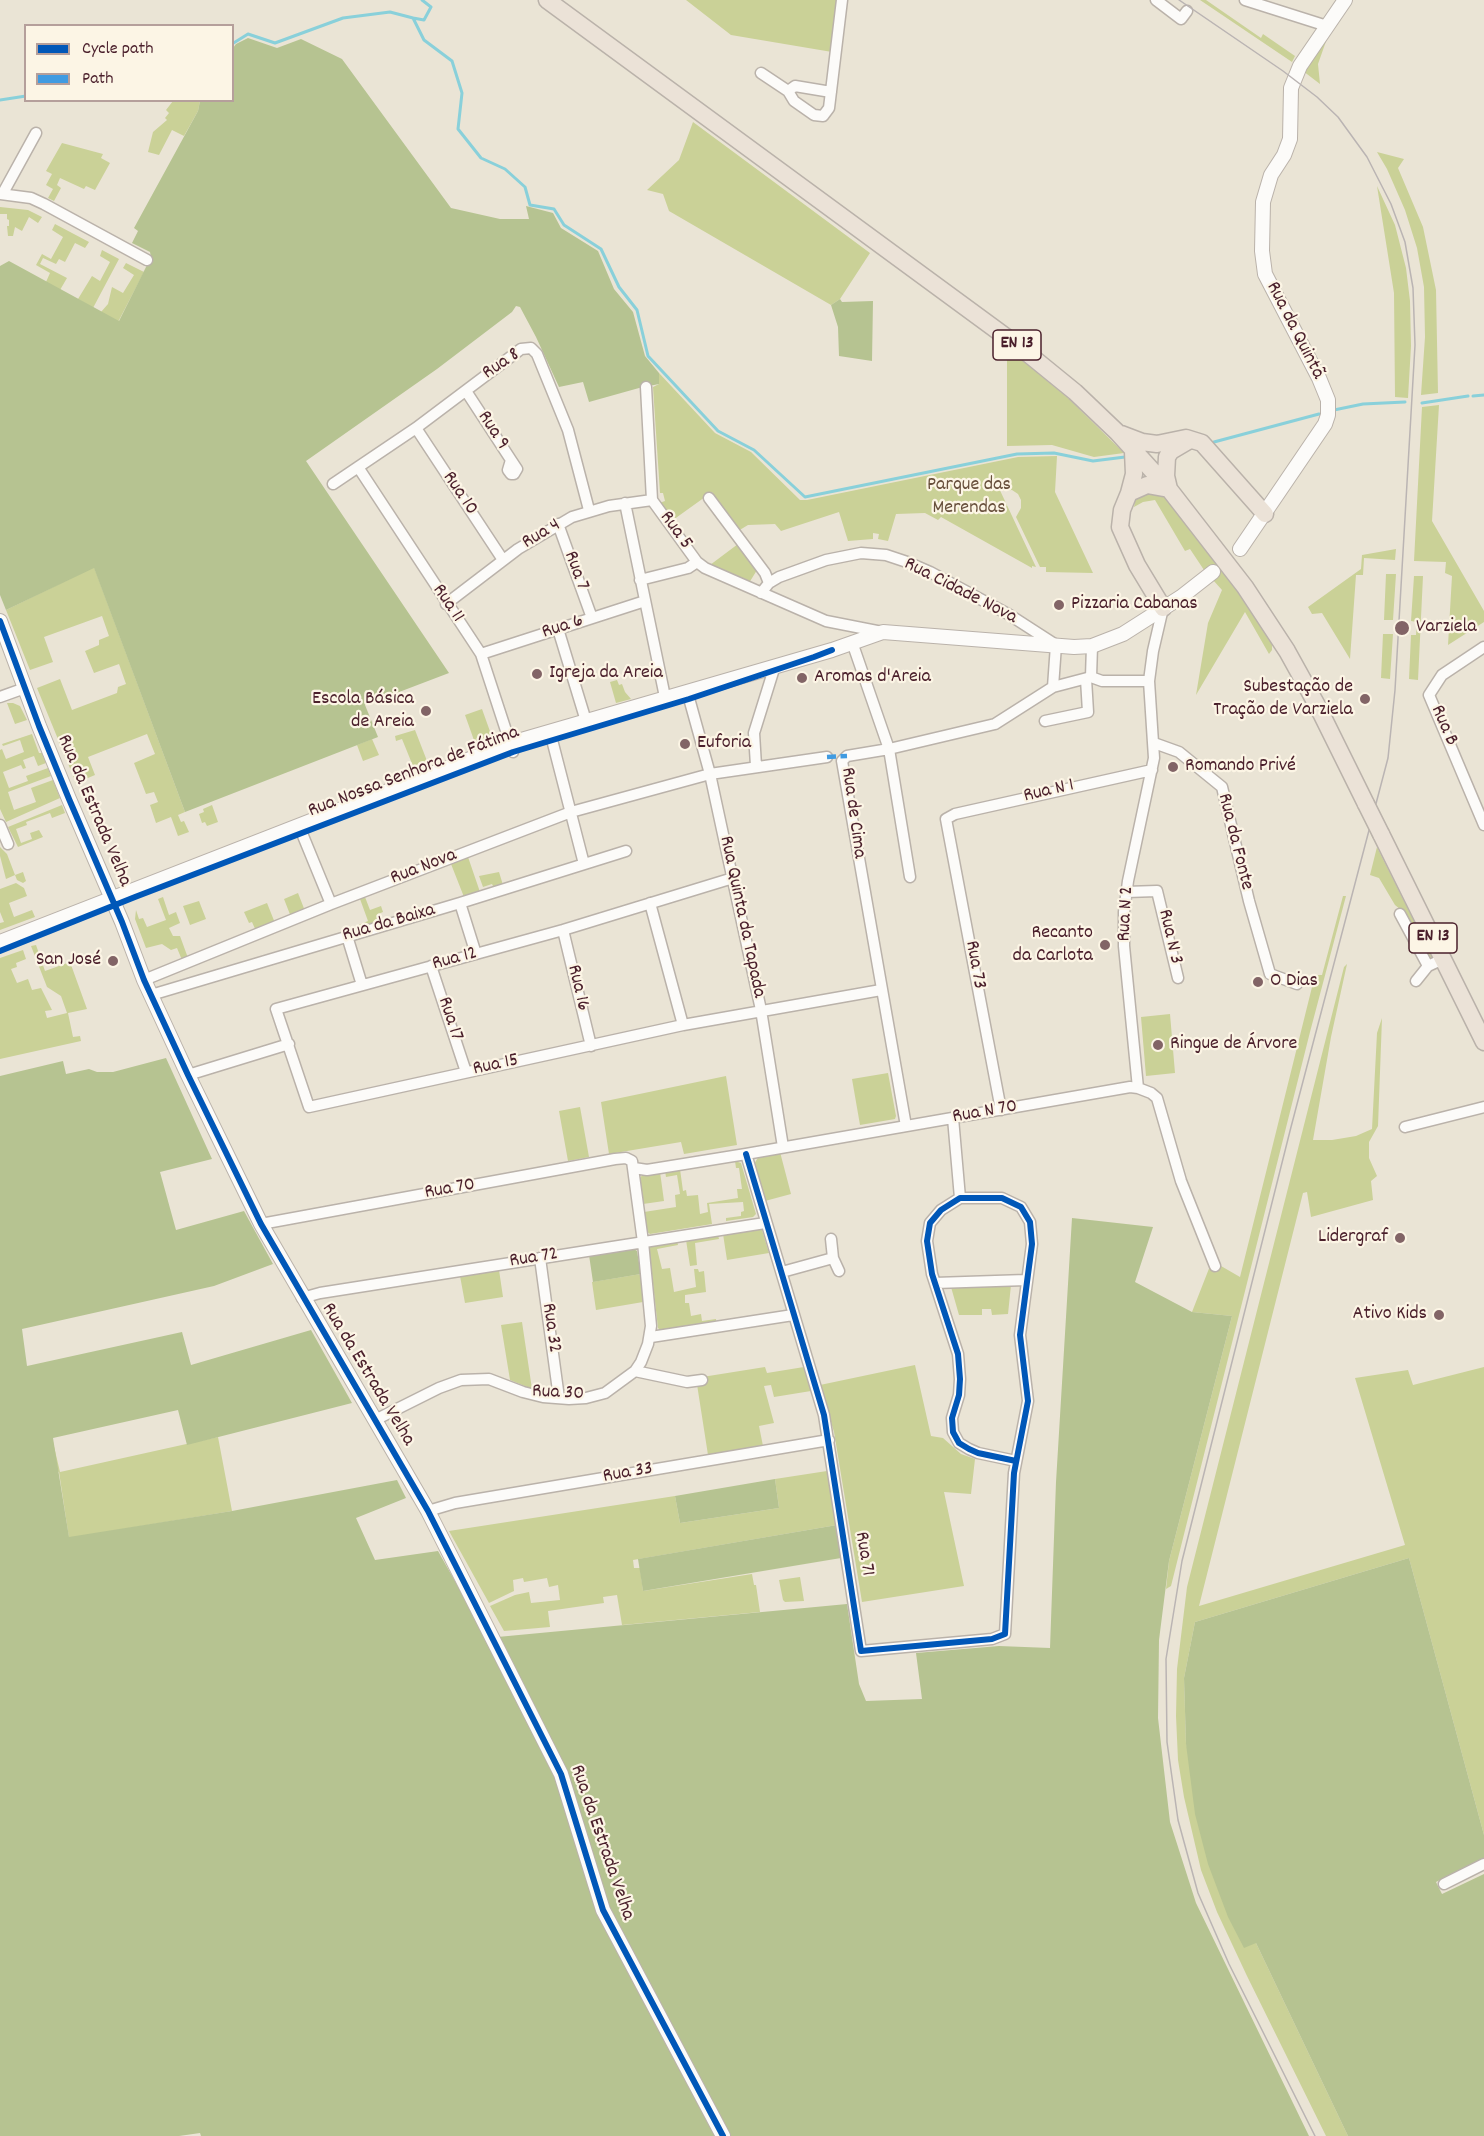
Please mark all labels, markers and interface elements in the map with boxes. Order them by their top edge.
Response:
legend [24,24,234,102]
text: Cycle path [82,37,153,62]
text: Path [82,67,114,92]
street label: Rua da Quintã [1259,278,1329,384]
road number: EN 13 [993,330,1041,360]
street label: Rua 8 [479,344,525,386]
street label: Rua 9 [471,407,513,455]
street label: Rua 10 [436,468,482,520]
park label: Parque das Merendas [927,474,1011,521]
street label: Rua 5 [653,507,697,555]
street label: Rua 4 [518,514,566,556]
street label: Rua 7 [557,548,593,594]
street label: Rua Cidade Nova [899,553,1021,631]
street label: Rua 11 [426,580,468,628]
place label: Pizzaria Cabanas [1071,593,1198,617]
marker: Pizzaria Cabanas [1052,598,1066,612]
street label: Rua 6 [539,610,587,646]
place label: Varziela [1416,616,1477,640]
marker: Varziela [1393,619,1411,637]
place label: Igreja da Areia [549,662,663,686]
place label: Aromas d'Areia [814,666,931,690]
marker: Igreja da Areia [530,667,544,681]
marker: Aromas d'Areia [795,671,809,685]
place label: Subestação de Tração de Varziela [1213,676,1353,723]
place label: Escola Básica de Areia [312,688,414,735]
marker: Subestação de Tração de Varziela [1358,692,1372,706]
street label: Rua B [1424,702,1462,750]
marker: Escola Básica de Areia [419,704,433,718]
street label: Rua Nossa Senhora de Fátima [305,722,523,824]
street label: Rua da Estrada Velha [50,732,136,890]
place label: Euforia [697,732,751,756]
marker: Euforia [678,737,692,751]
place label: Romando Privé [1185,755,1296,779]
marker: Romando Privé [1166,760,1180,774]
street label: Rua de Cima [834,766,870,860]
street label: Rua N 1 [1021,775,1077,809]
street label: Rua da Fonte [1210,791,1258,893]
street label: Rua Quinta da Tapada [712,834,770,1000]
street label: Rua Nova [388,844,460,892]
street label: Rua N 2 [1114,886,1140,942]
street label: Rua da Baixa [340,899,438,949]
street label: Rua N 3 [1151,907,1187,967]
place label: Recanto da Carlota [1013,922,1093,969]
road number: EN 13 [1409,923,1457,953]
marker: Recanto da Carlota [1098,938,1112,952]
street label: Rua 73 [958,939,990,991]
street label: Rua 12 [430,943,480,977]
place label: San José [36,949,101,973]
marker: San José [106,954,120,968]
street label: Rua 16 [560,963,594,1013]
place label: O Dias [1270,970,1318,994]
marker: O Dias [1251,975,1265,989]
street label: Rua 17 [431,994,467,1044]
place label: Ringue de Árvore [1170,1033,1297,1057]
marker: Ringue de Árvore [1151,1038,1165,1052]
street label: Rua 15 [471,1049,521,1083]
street label: Rua N 70 [951,1096,1019,1130]
street label: Rua 70 [423,1174,477,1206]
place label: Lidergraf [1318,1226,1388,1250]
marker: Lidergraf [1393,1231,1407,1245]
street label: Rua 72 [508,1243,560,1275]
street label: Rua da Estrada Velha [315,1299,419,1451]
street label: Rua 32 [535,1302,565,1354]
place label: Ativo Kids [1353,1303,1427,1327]
marker: Ativo Kids [1432,1308,1446,1322]
street label: Rua 30 [531,1381,585,1407]
street label: Rua 33 [601,1458,655,1490]
street label: Rua 71 [848,1530,878,1578]
street label: Rua da Estrada Velha [563,1762,639,1924]

